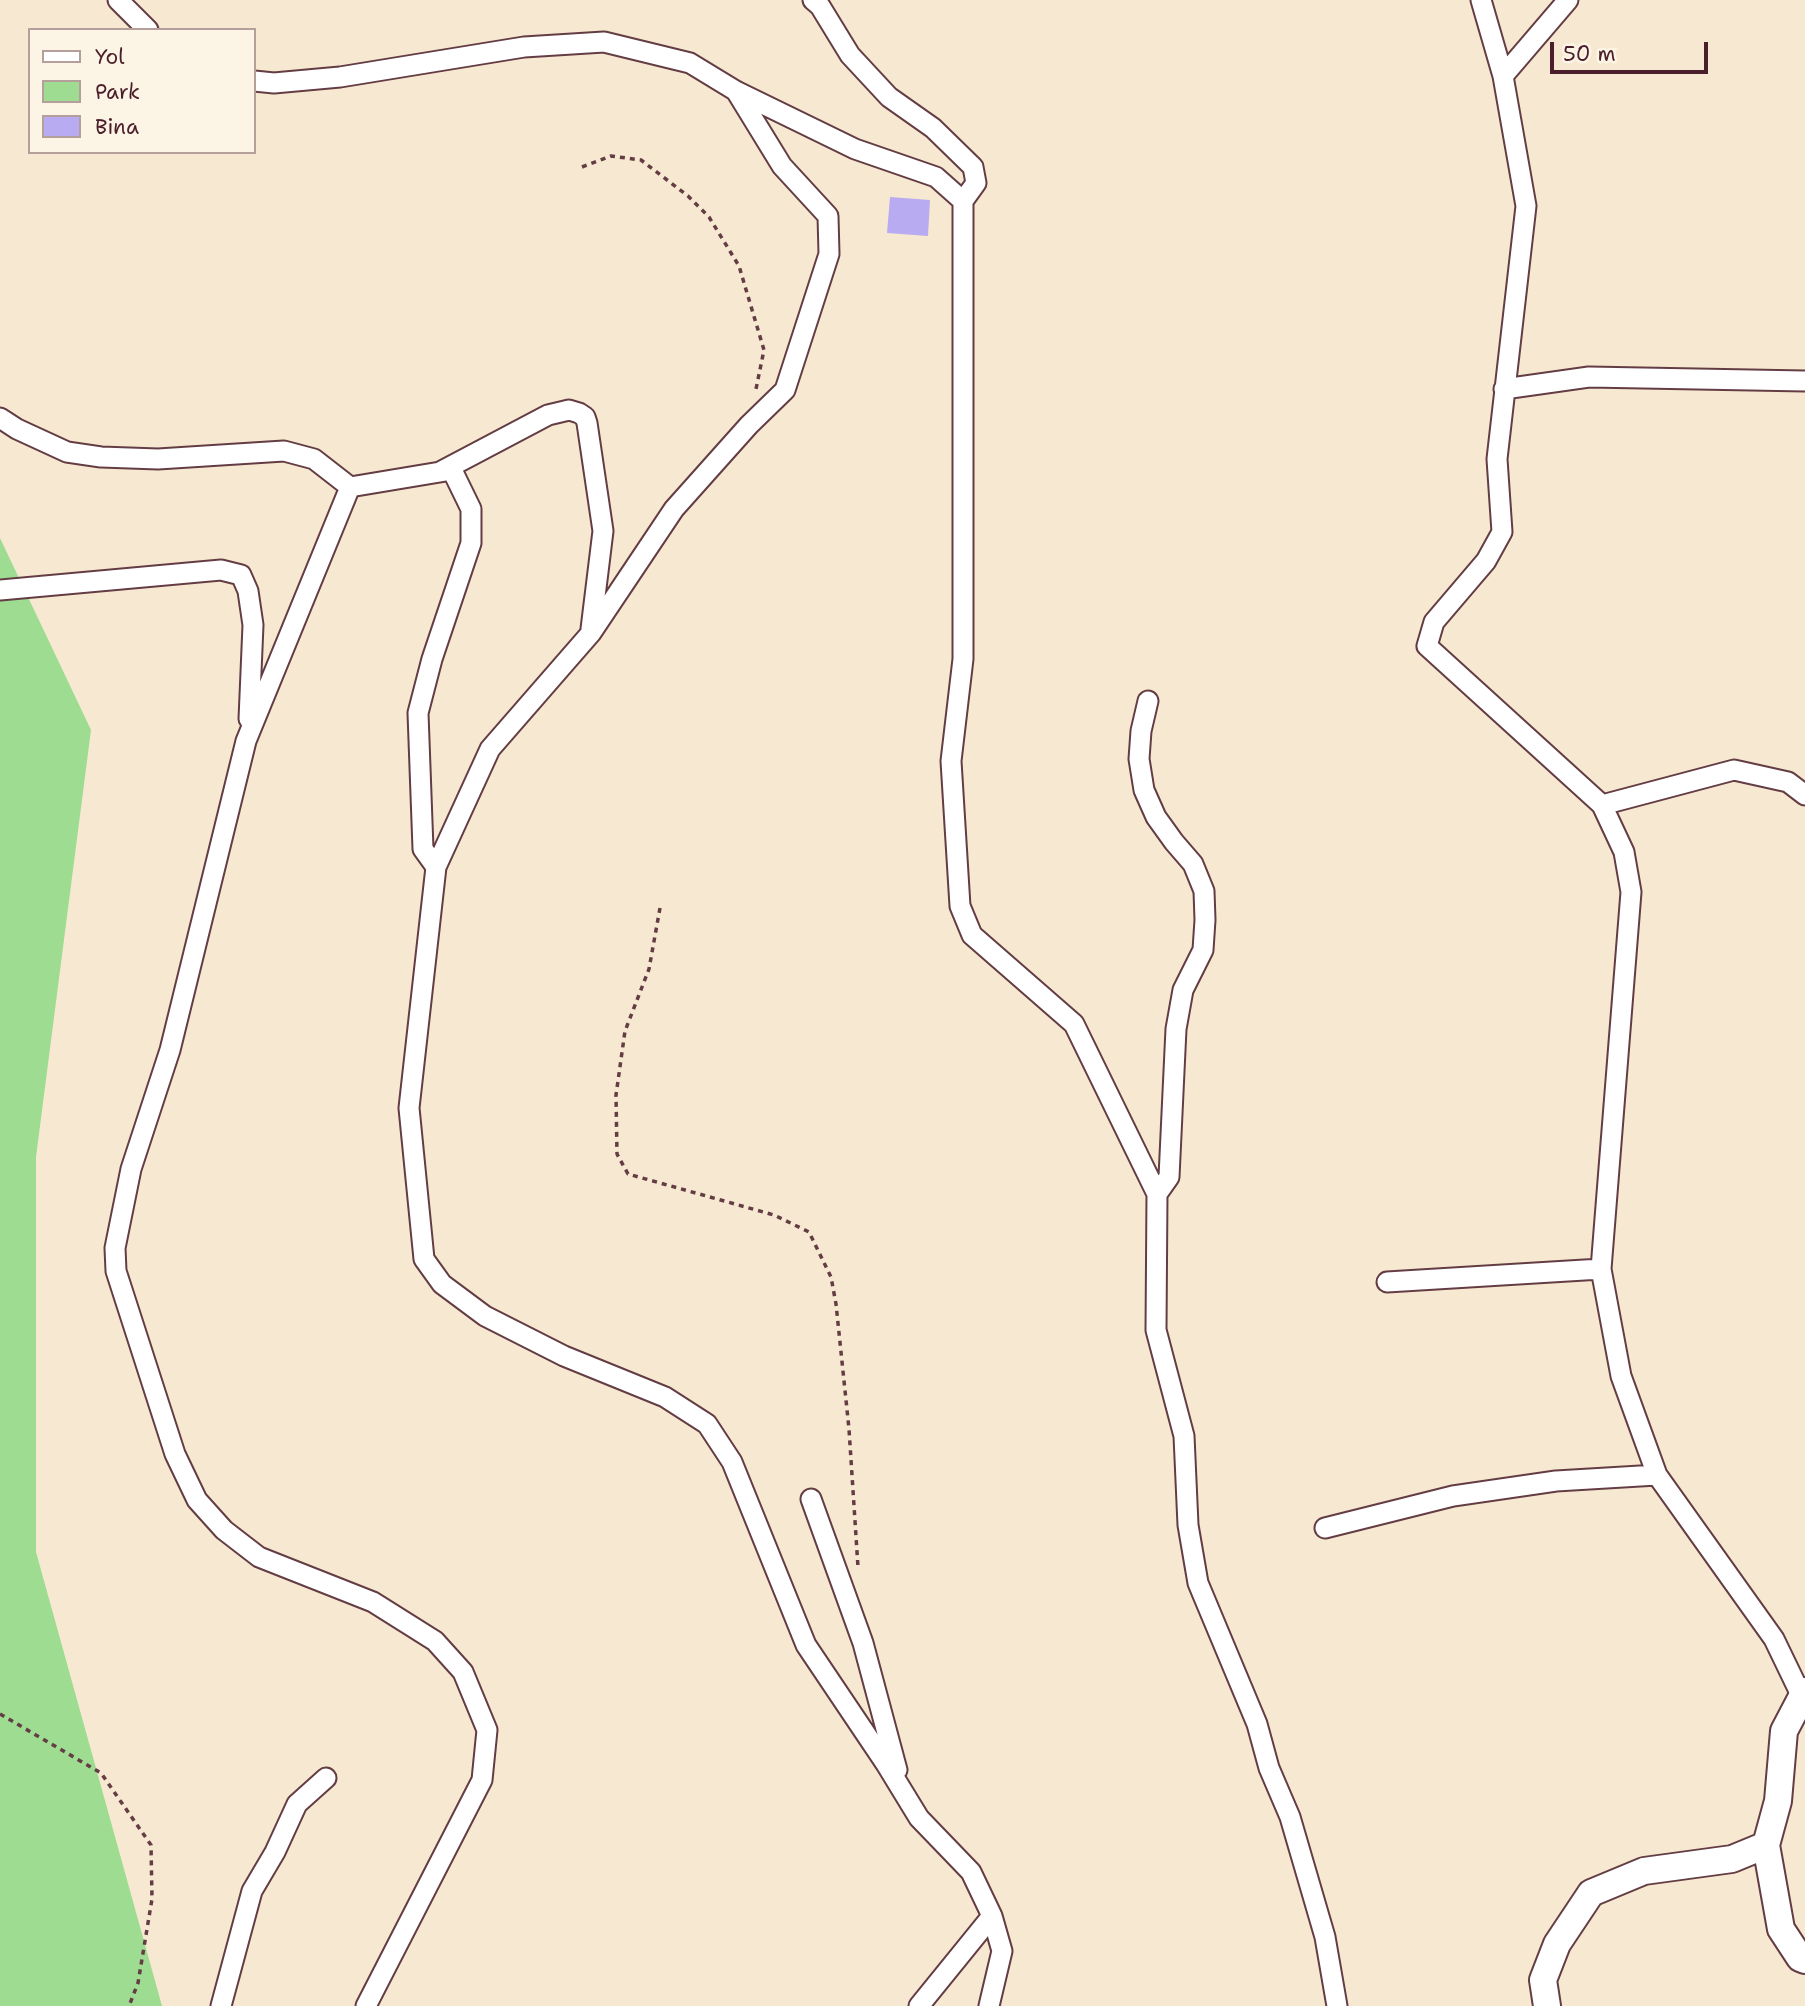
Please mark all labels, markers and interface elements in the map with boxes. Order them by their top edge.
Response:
legend [28,28,256,154]
scale bar [1553,28,1710,72]
text: 50 m [1563,40,1616,68]
text: Yol [95,43,125,71]
text: Park [95,78,140,106]
text: Bina [95,113,139,141]

